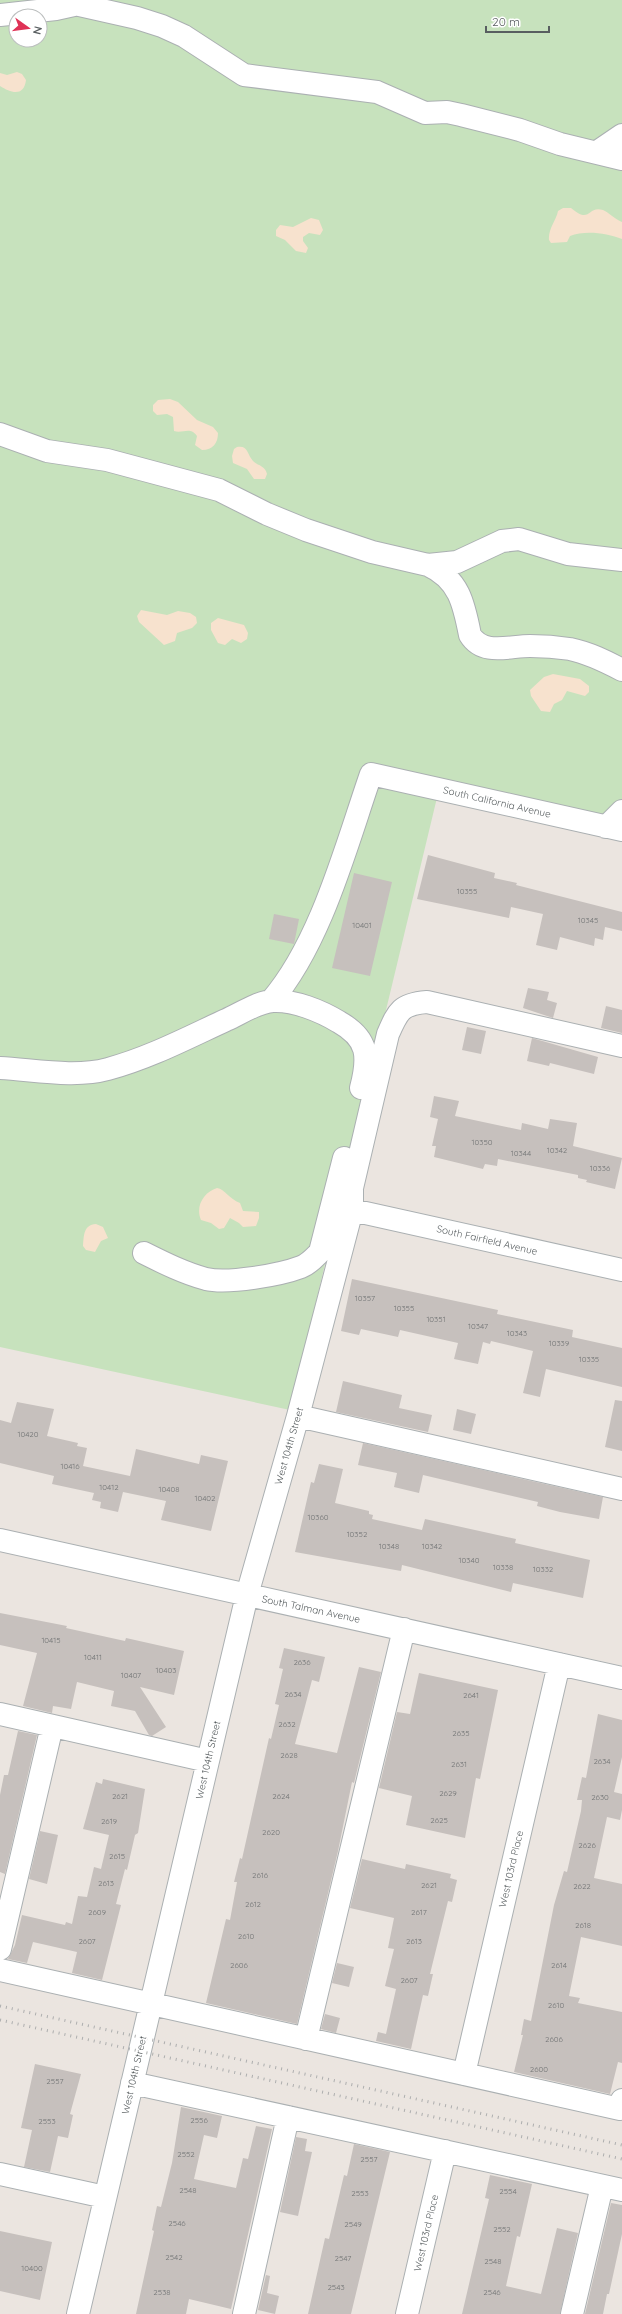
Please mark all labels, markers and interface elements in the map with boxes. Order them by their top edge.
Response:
north arrow [8,8,48,48]
scale bar [486,8,549,34]
text: 20 m [492,14,520,29]
text: N [30,25,45,36]
street label: South California Avenue [442,783,552,821]
house number: 10355 [457,886,477,896]
house number: 10345 [578,915,598,925]
house number: 10401 [352,920,372,930]
house number: 10350 [471,1137,493,1147]
house number: 10342 [547,1145,568,1155]
house number: 10344 [511,1148,531,1158]
house number: 10336 [590,1163,611,1173]
street label: South Fairfield Avenue [435,1222,539,1258]
house number: 10357 [355,1293,375,1303]
house number: 10355 [394,1303,414,1313]
house number: 10351 [426,1314,446,1324]
house number: 10347 [468,1321,488,1331]
house number: 10343 [507,1328,527,1338]
house number: 10339 [549,1338,570,1348]
house number: 10335 [579,1354,599,1364]
street label: West 104th Street [272,1405,306,1486]
house number: 10420 [17,1429,39,1439]
house number: 10416 [60,1461,80,1471]
house number: 10412 [99,1482,119,1492]
house number: 10408 [158,1484,180,1494]
house number: 10402 [194,1493,216,1503]
house number: 10360 [308,1512,329,1522]
house number: 10352 [347,1529,368,1539]
house number: 10348 [379,1541,399,1551]
house number: 10342 [422,1541,443,1551]
house number: 10340 [459,1555,480,1565]
house number: 10338 [493,1562,513,1572]
house number: 10332 [533,1564,554,1574]
street label: South Talman Avenue [261,1592,362,1626]
house number: 10415 [41,1635,61,1645]
house number: 10411 [84,1652,102,1662]
house number: 2636 [293,1657,311,1667]
house number: 10403 [156,1665,176,1675]
house number: 10407 [121,1670,141,1680]
house number: 2634 [284,1689,302,1699]
house number: 2641 [463,1690,479,1700]
street label: West 104th Street [193,1719,223,1800]
house number: 2632 [278,1719,296,1729]
house number: 2635 [452,1728,470,1738]
house number: 2628 [280,1750,298,1760]
house number: 2634 [593,1756,611,1766]
house number: 2631 [451,1759,467,1769]
house number: 2629 [439,1788,457,1798]
house number: 2621 [112,1791,128,1801]
house number: 2624 [272,1791,290,1801]
house number: 2630 [591,1792,609,1802]
house number: 2625 [430,1815,448,1825]
house number: 2619 [101,1816,118,1826]
house number: 2620 [262,1827,280,1837]
street label: West 103rd Place [496,1829,526,1909]
house number: 2626 [578,1840,596,1850]
house number: 2615 [109,1851,125,1861]
house number: 2616 [252,1870,269,1880]
house number: 2613 [98,1878,114,1888]
house number: 2621 [421,1880,437,1890]
house number: 2622 [573,1881,591,1891]
house number: 2612 [245,1899,262,1909]
house number: 2609 [88,1907,107,1917]
house number: 2617 [411,1907,427,1917]
house number: 2618 [575,1920,591,1930]
house number: 2610 [238,1931,254,1941]
house number: 2607 [78,1936,96,1946]
house number: 2613 [406,1936,422,1946]
house number: 2606 [230,1960,249,1970]
house number: 2614 [551,1960,567,1970]
house number: 2607 [400,1975,418,1985]
house number: 2610 [548,2000,564,2010]
street label: West 104th Street [119,2034,149,2115]
house number: 2606 [545,2034,564,2044]
house number: 2600 [530,2064,548,2074]
house number: 2557 [46,2076,64,2086]
house number: 2556 [190,2115,208,2125]
house number: 2553 [38,2116,56,2126]
house number: 2552 [177,2149,195,2159]
house number: 2557 [360,2154,378,2164]
house number: 2548 [179,2185,197,2195]
house number: 2554 [499,2186,517,2196]
house number: 2553 [351,2188,369,2198]
street label: West 103rd Place [411,2193,441,2273]
house number: 2546 [168,2218,186,2228]
house number: 2549 [344,2219,362,2229]
house number: 2552 [493,2224,511,2234]
house number: 2542 [165,2252,183,2262]
house number: 2547 [335,2253,351,2263]
house number: 2548 [484,2256,502,2266]
house number: 10400 [21,2263,43,2273]
house number: 2543 [327,2282,345,2292]
house number: 2538 [153,2287,171,2297]
house number: 2546 [483,2287,501,2297]

